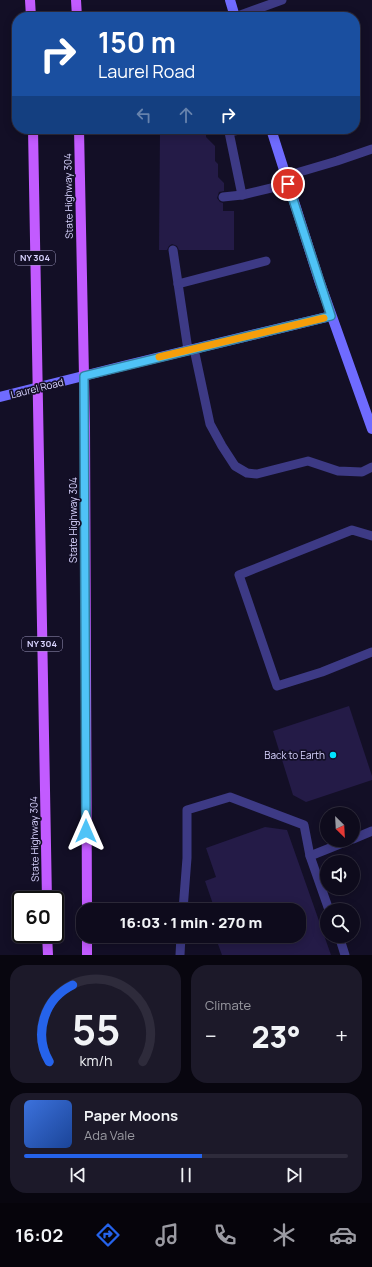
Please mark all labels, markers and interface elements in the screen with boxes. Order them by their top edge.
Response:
text: 150 m [98,23,176,61]
icon: right [32,28,84,80]
text: Laurel Road [98,59,195,83]
icon: left [133,104,155,126]
icon: ahead [175,104,197,126]
icon: right [217,104,239,126]
street label: State Highway 304 [60,153,76,239]
pin [271,167,305,201]
icon: arrive [277,173,299,195]
road number: NY 304 [15,251,55,265]
street label: Laurel Road [9,375,65,401]
street label: State Highway 304 [66,477,80,563]
road number: NY 304 [22,637,62,651]
place label: Back to Earth [264,748,325,762]
marker: Back to Earth [328,750,338,760]
street label: State Highway 304 [26,796,42,882]
north arrow [320,807,360,847]
map controls [320,807,360,943]
position arrow [65,810,107,852]
button: sound [320,855,360,895]
speed limit sign: 60 [12,891,64,943]
button: search [320,903,360,943]
text: 16:03 · 1 min · 270 m [120,912,262,933]
text: Climate [205,996,251,1014]
text: 55 [71,1001,120,1057]
text: 23° [251,1016,301,1057]
text: − [205,1021,217,1051]
text: + [335,1021,348,1051]
text: km/h [79,1051,112,1070]
text: Paper Moons [84,1105,178,1126]
text: Ada Vale [84,1126,135,1144]
icon: previous [67,1164,89,1186]
icon: pause [175,1164,197,1186]
icon: next [283,1164,305,1186]
icon: directions [94,1221,122,1249]
icon: music [153,1221,181,1249]
icon: phone [211,1221,239,1249]
icon: climate [270,1221,298,1249]
icon: car [329,1221,357,1249]
text: 16:02 [15,1223,63,1247]

